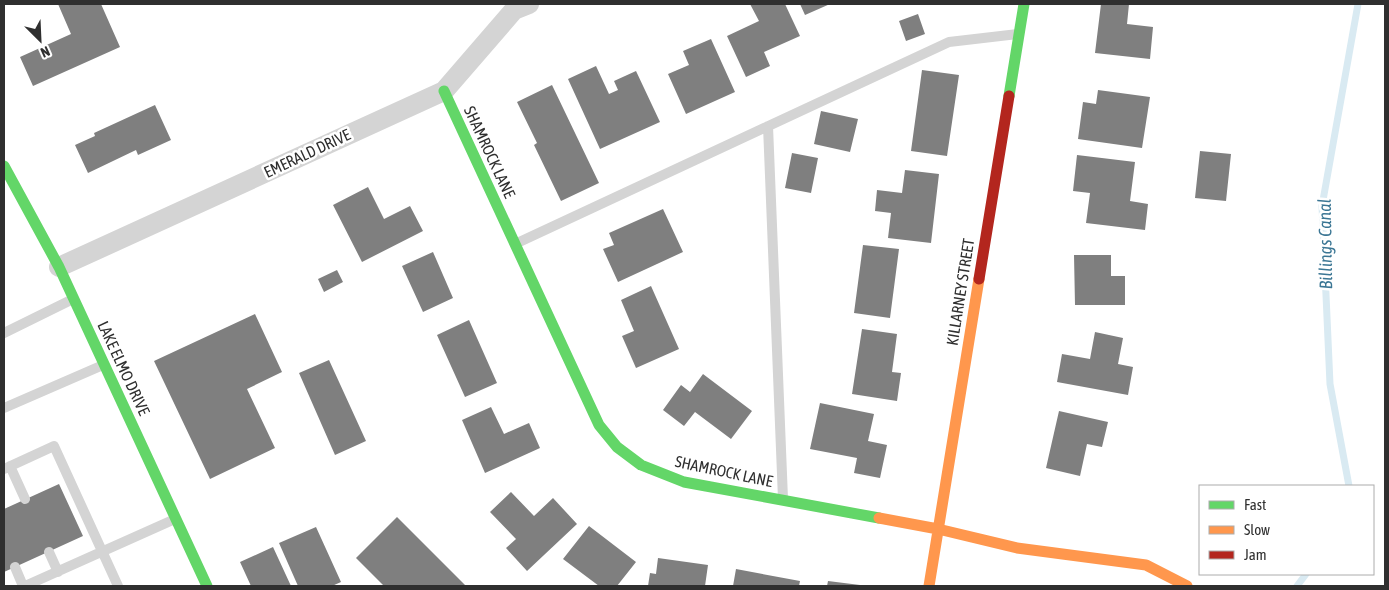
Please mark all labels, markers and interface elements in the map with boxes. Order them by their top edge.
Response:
north arrow [15,15,65,65]
text: N [38,43,52,61]
street label: SHAMROCK LANE [461,103,519,201]
street label: EMERALD DRIVE [261,125,353,181]
water label: Billings Canal [1314,198,1336,290]
street label: KILLARNEY STREET [943,237,977,347]
street label: LAKE ELMO DRIVE [94,318,154,418]
street label: SHAMROCK LANE [674,452,775,490]
legend [1199,485,1374,575]
text: Fast [1244,496,1266,513]
text: Slow [1244,521,1270,538]
text: Jam [1244,546,1267,563]

